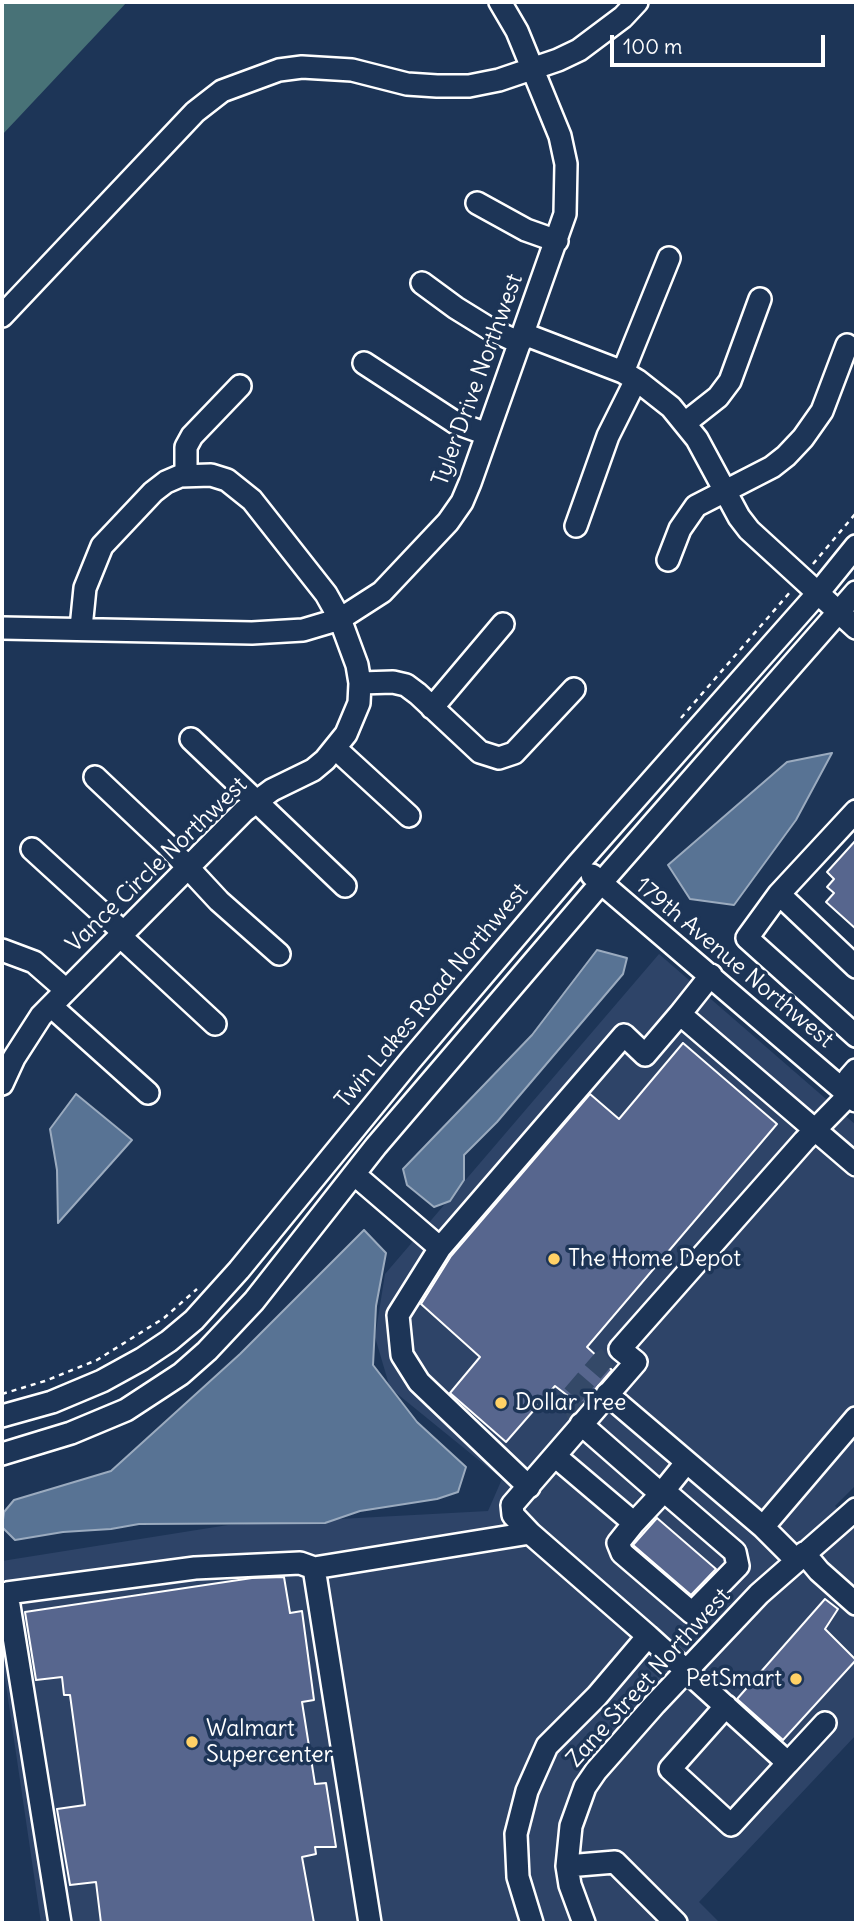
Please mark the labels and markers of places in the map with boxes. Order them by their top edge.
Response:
place label: The Home Depot [568,1245,741,1273]
marker: The Home Depot [546,1251,562,1267]
place label: Dollar Tree [515,1389,626,1417]
marker: Dollar Tree [493,1395,509,1411]
place label: PetSmart [686,1665,782,1693]
marker: PetSmart [788,1671,804,1687]
place label: Walmart Supercenter [206,1715,333,1769]
marker: Walmart Supercenter [184,1734,200,1750]

